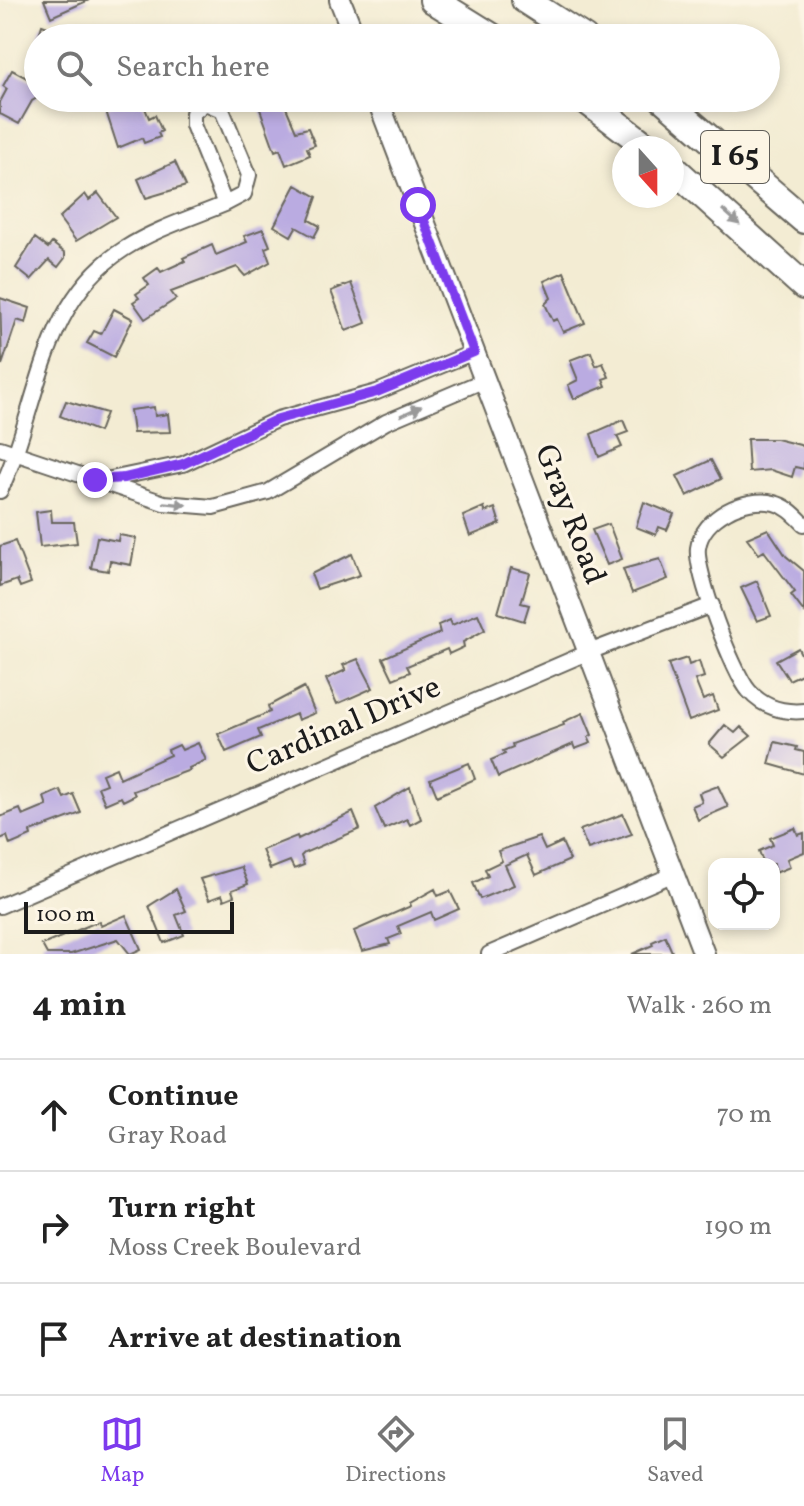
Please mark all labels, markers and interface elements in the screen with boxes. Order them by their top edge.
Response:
search box [24,24,780,112]
icon: search [52,46,96,90]
text: Search here [116,47,270,89]
road number: I 65 [701,131,769,183]
north arrow [612,136,684,208]
route start [400,187,436,223]
one-way arrow [721,208,741,225]
one-way arrow [399,404,423,417]
street label: Gray Road [522,439,616,591]
route end [77,462,113,498]
one-way arrow [163,497,188,510]
street label: Cardinal Drive [240,666,448,788]
map controls [708,858,780,930]
button: locate [708,858,780,930]
scale bar [24,898,234,934]
text: 100 m [36,900,95,931]
text: 4 min [32,983,127,1030]
text: Walk · 260 m [626,988,772,1024]
text: Continue [108,1076,239,1118]
icon: ahead [32,1093,76,1137]
text: 70 m [717,1097,772,1133]
text: Gray Road [108,1118,227,1154]
text: Turn right [108,1188,256,1230]
icon: right [32,1205,76,1249]
text: 190 m [704,1209,772,1245]
text: Moss Creek Boulevard [108,1230,362,1266]
icon: arrive [32,1317,76,1361]
text: Arrive at destination [108,1318,402,1360]
tab: Map [100,1412,144,1491]
tab: Directions [345,1412,446,1491]
tab: Saved [647,1412,704,1491]

